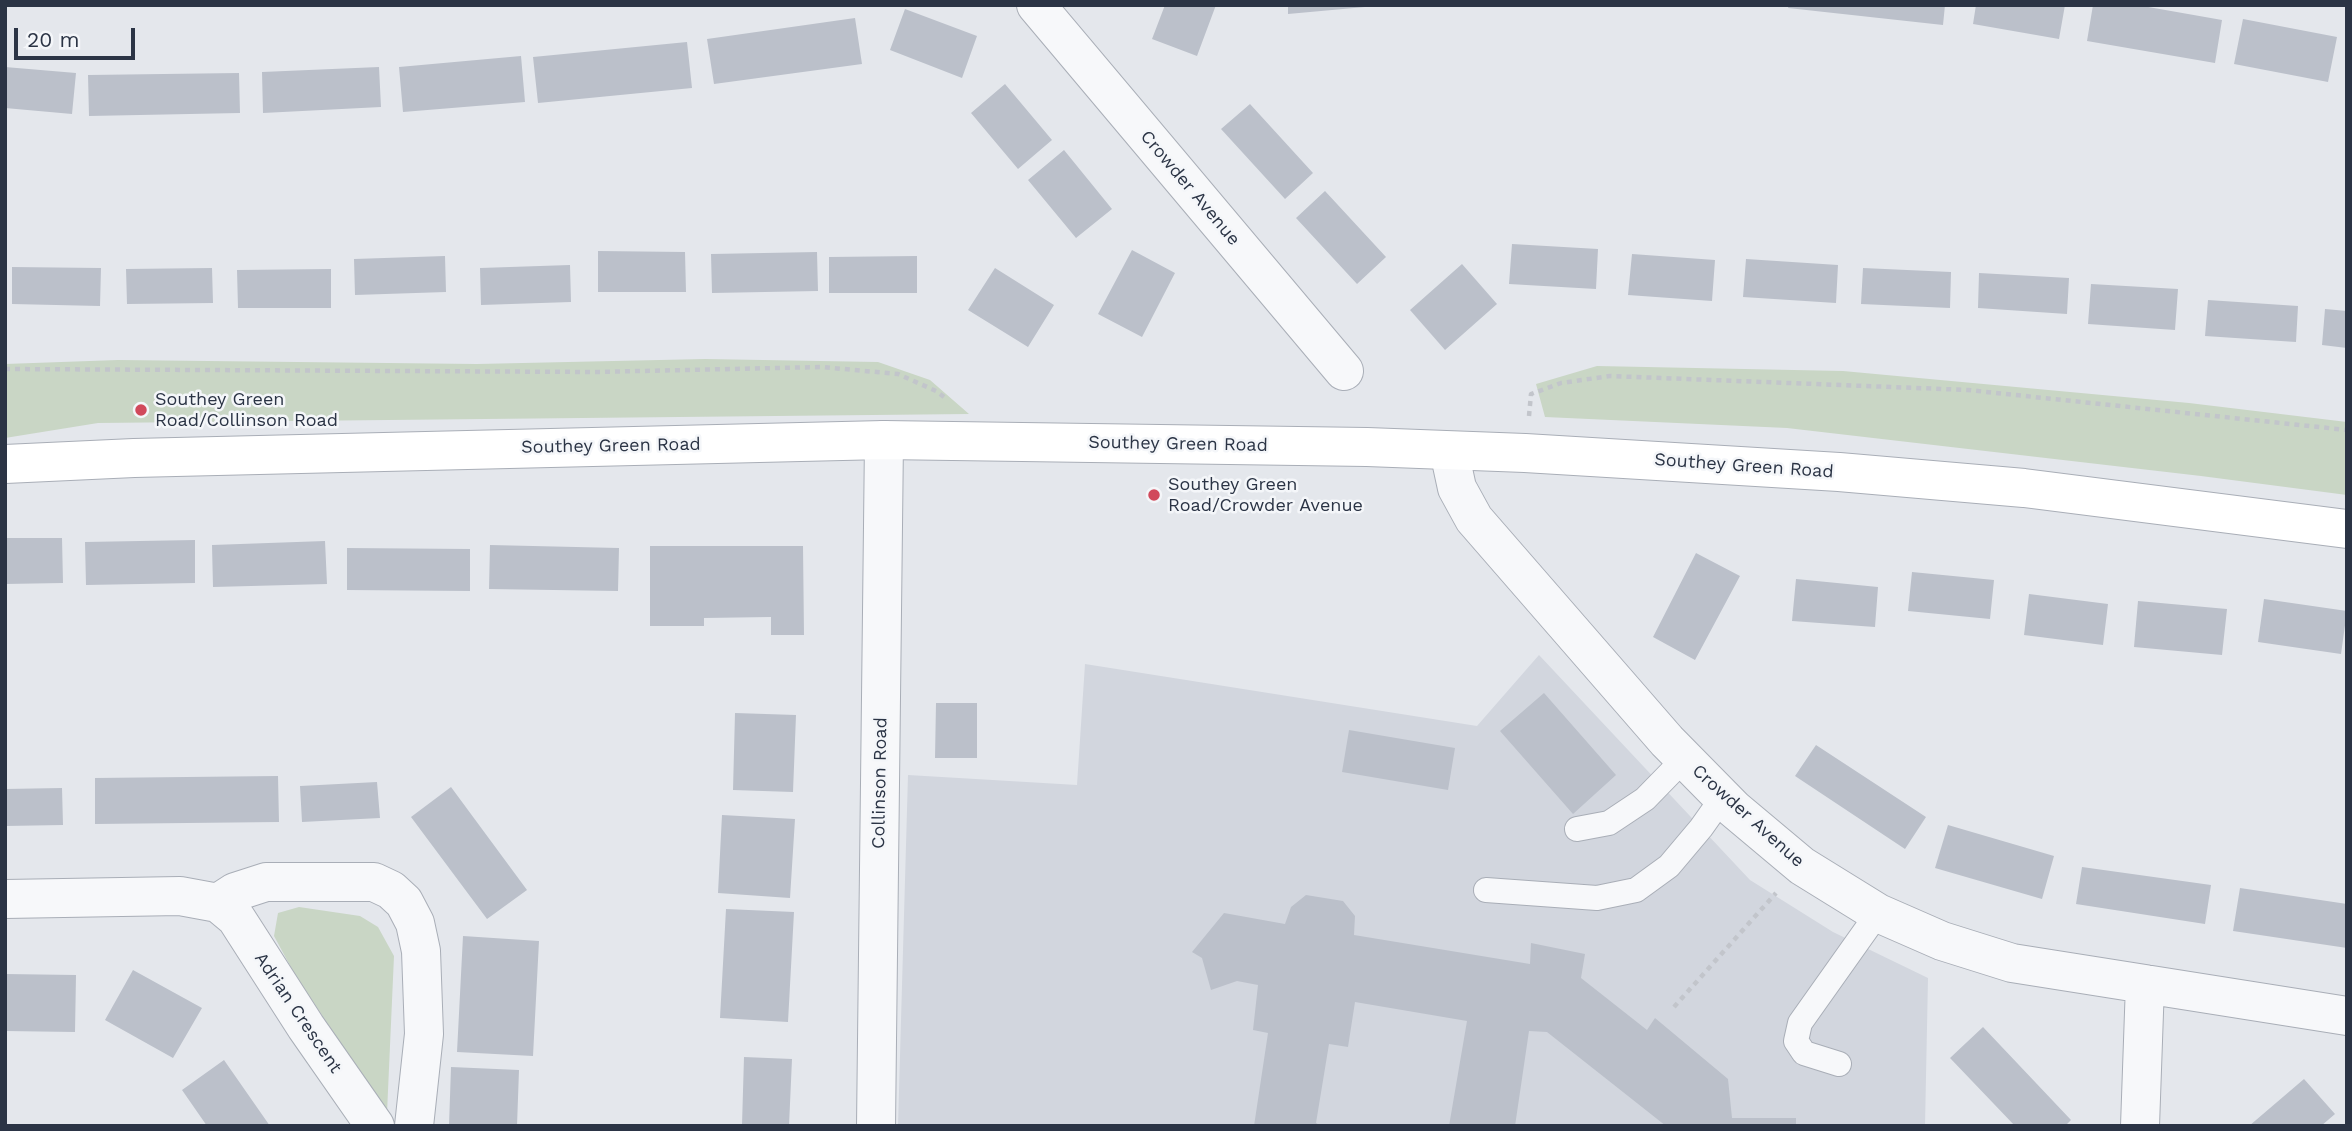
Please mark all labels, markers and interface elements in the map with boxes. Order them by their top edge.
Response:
scale bar [18,14,138,58]
text: 20 m [27,27,79,52]
street label: Crowder Avenue [1136,126,1244,250]
place label: Southey Green Road/Collinson Road [155,389,338,432]
marker: Southey Green Road/Collinson Road [133,402,149,418]
street label: Southey Green Road [1088,432,1268,456]
street label: Southey Green Road [521,434,701,458]
street label: Southey Green Road [1654,449,1834,483]
place label: Southey Green Road/Crowder Avenue [1168,474,1363,516]
marker: Southey Green Road/Crowder Avenue [1146,487,1162,503]
street label: Collinson Road [868,717,892,849]
street label: Crowder Avenue [1687,760,1809,872]
street label: Adrian Crescent [250,949,346,1077]

